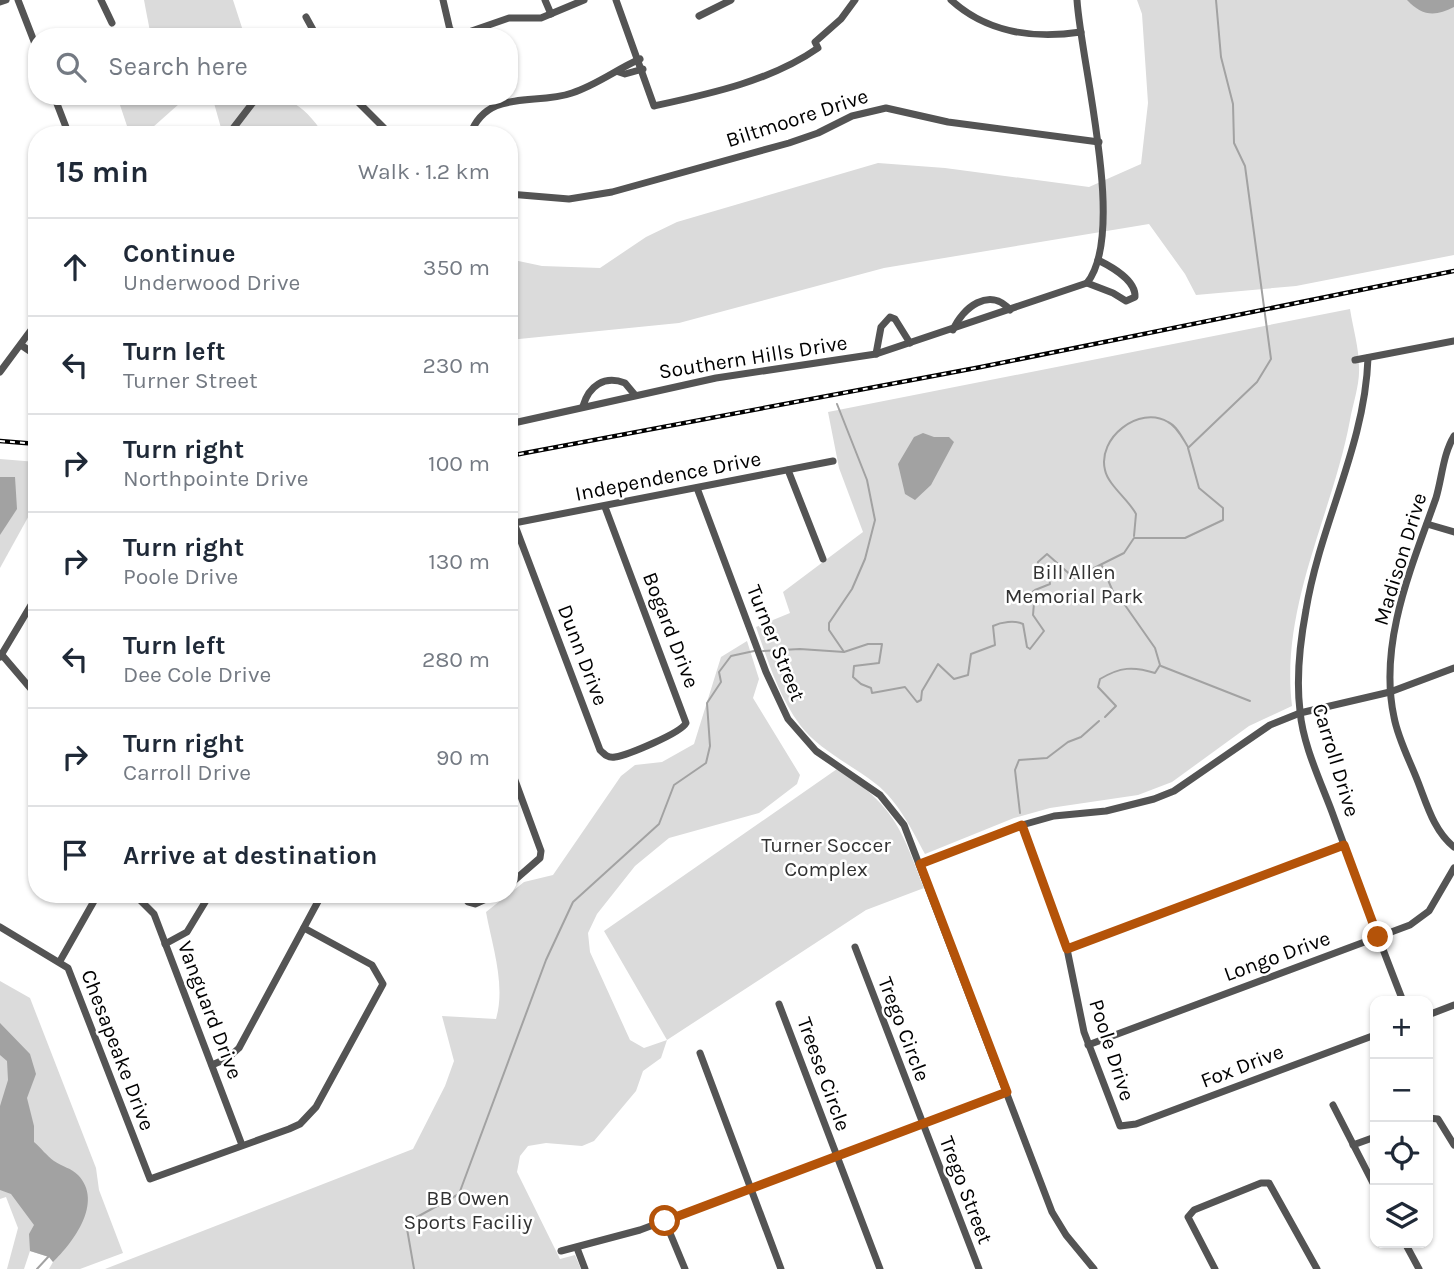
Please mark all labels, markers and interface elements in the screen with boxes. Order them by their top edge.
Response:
search box [28,28,518,105]
icon: search [52,48,90,86]
text: Search here [108,51,248,82]
street label: Biltmoore Drive [723,84,871,152]
text: 15 min [56,154,149,190]
text: Walk · 1.2 km [358,158,490,185]
text: Continue [123,238,235,269]
icon: ahead [56,248,94,286]
text: 350 m [423,254,490,281]
text: Underwood Drive [123,269,300,296]
street label: Southern Hills Drive [657,330,849,384]
text: Turn left [123,336,225,367]
icon: left [56,346,94,384]
text: 230 m [422,352,490,379]
text: Turner Street [123,367,258,394]
text: Turn right [123,434,244,465]
icon: right [56,444,94,482]
street label: Independence Drive [573,446,763,506]
text: 100 m [428,450,490,477]
text: Northpointe Drive [123,465,309,492]
street label: Madison Drive [1368,490,1432,628]
text: Turn right [123,532,244,563]
icon: right [56,542,94,580]
text: 130 m [428,548,490,575]
park label: Bill Allen Memorial Park [1005,560,1143,608]
text: Poole Drive [123,563,238,590]
street label: Bogard Drive [638,569,704,691]
street label: Turner Street [742,581,810,705]
street label: Dunn Drive [553,601,613,709]
text: Turn left [123,630,225,661]
icon: left [56,640,94,678]
text: 280 m [422,646,490,673]
text: Dee Cole Drive [123,661,271,688]
street label: Carroll Drive [1307,701,1365,819]
text: Turn right [123,728,244,759]
icon: right [56,738,94,776]
text: 90 m [436,744,490,771]
text: Carroll Drive [123,759,251,786]
park label: Turner Soccer Complex [761,833,891,881]
icon: arrive [56,836,94,874]
text: Arrive at destination [123,840,377,871]
route end [1362,921,1393,952]
street label: Longo Drive [1221,926,1333,986]
street label: Vanguard Drive [173,938,247,1082]
street label: Chesapeake Drive [76,966,160,1134]
street label: Trego Circle [873,973,935,1085]
street label: Poole Drive [1084,996,1140,1104]
map controls [1370,996,1433,1248]
button: + [1370,996,1433,1059]
street label: Treese Circle [792,1014,856,1134]
street label: Fox Drive [1197,1039,1287,1093]
button: − [1370,1059,1433,1122]
button: locate [1370,1122,1433,1185]
street label: Trego Street [934,1133,998,1247]
button: layers [1370,1185,1433,1248]
park label: BB Owen Sports Faciliy [403,1186,533,1234]
route start [649,1205,680,1236]

